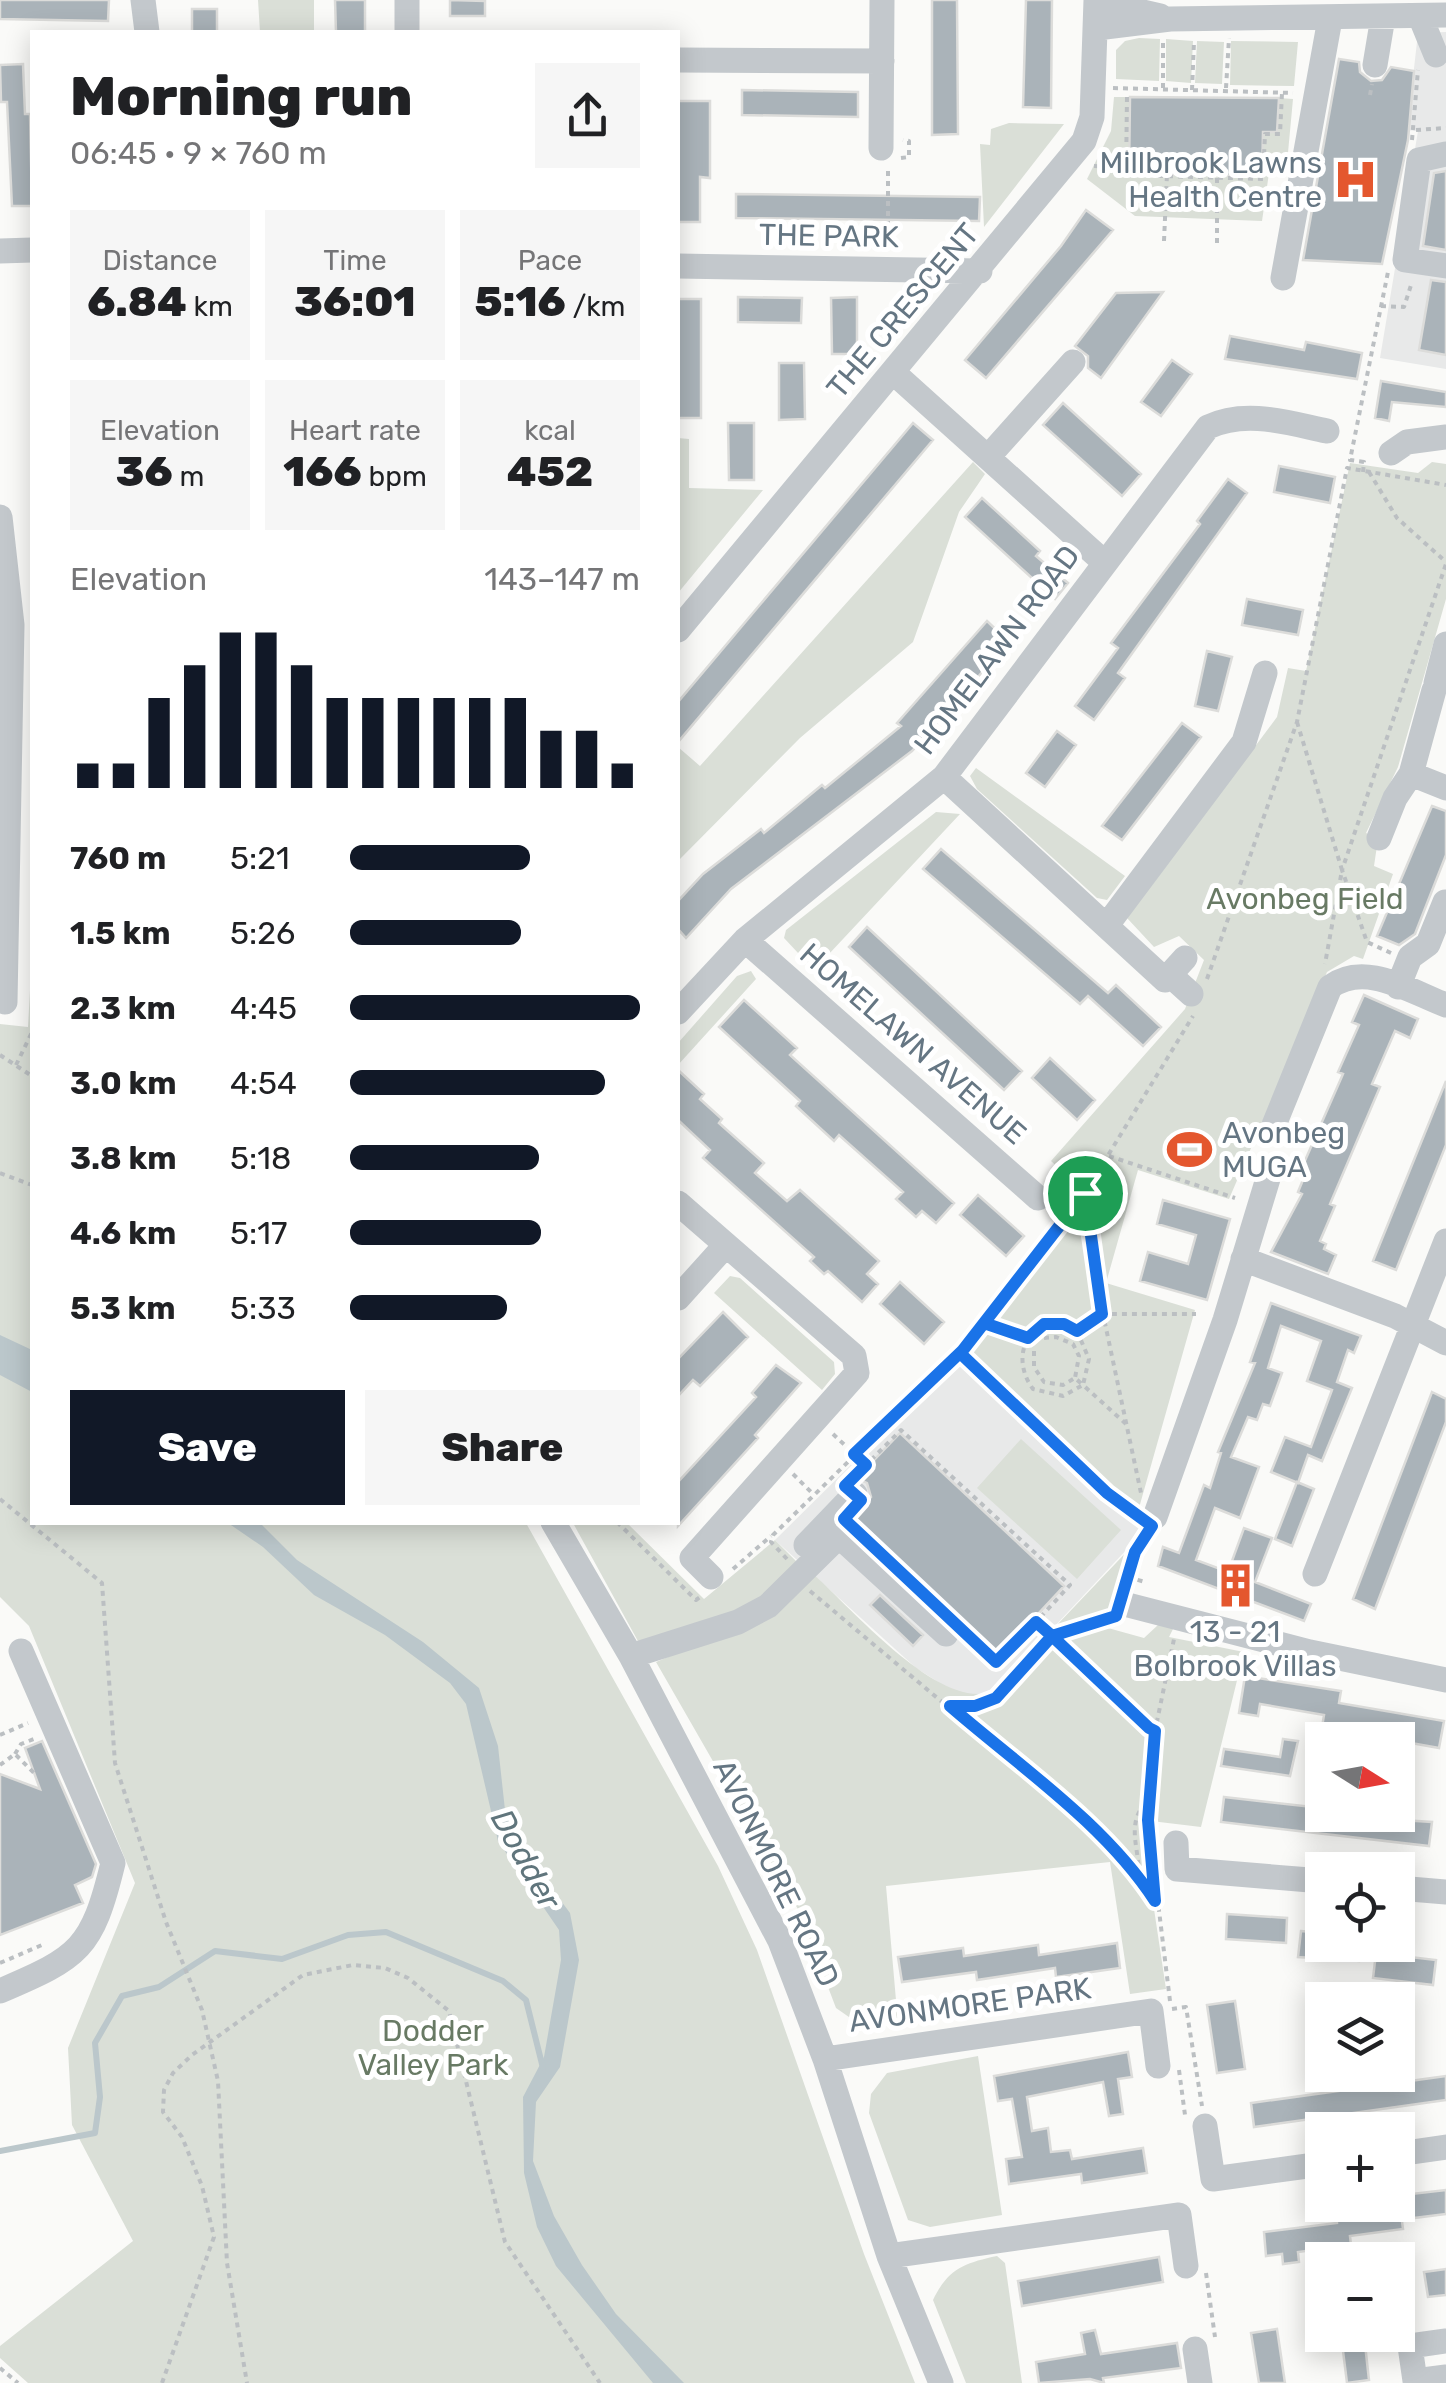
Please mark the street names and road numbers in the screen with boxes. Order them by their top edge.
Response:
street label: THE CRESCENT [819,216,987,406]
street label: THE PARK [759,217,899,255]
street label: HOMELAWN ROAD [907,538,1087,762]
street label: HOMELAWN AVENUE [793,936,1033,1152]
street label: AVONMORE ROAD [705,1753,847,1993]
street label: AVONMORE PARK [847,1970,1093,2040]

